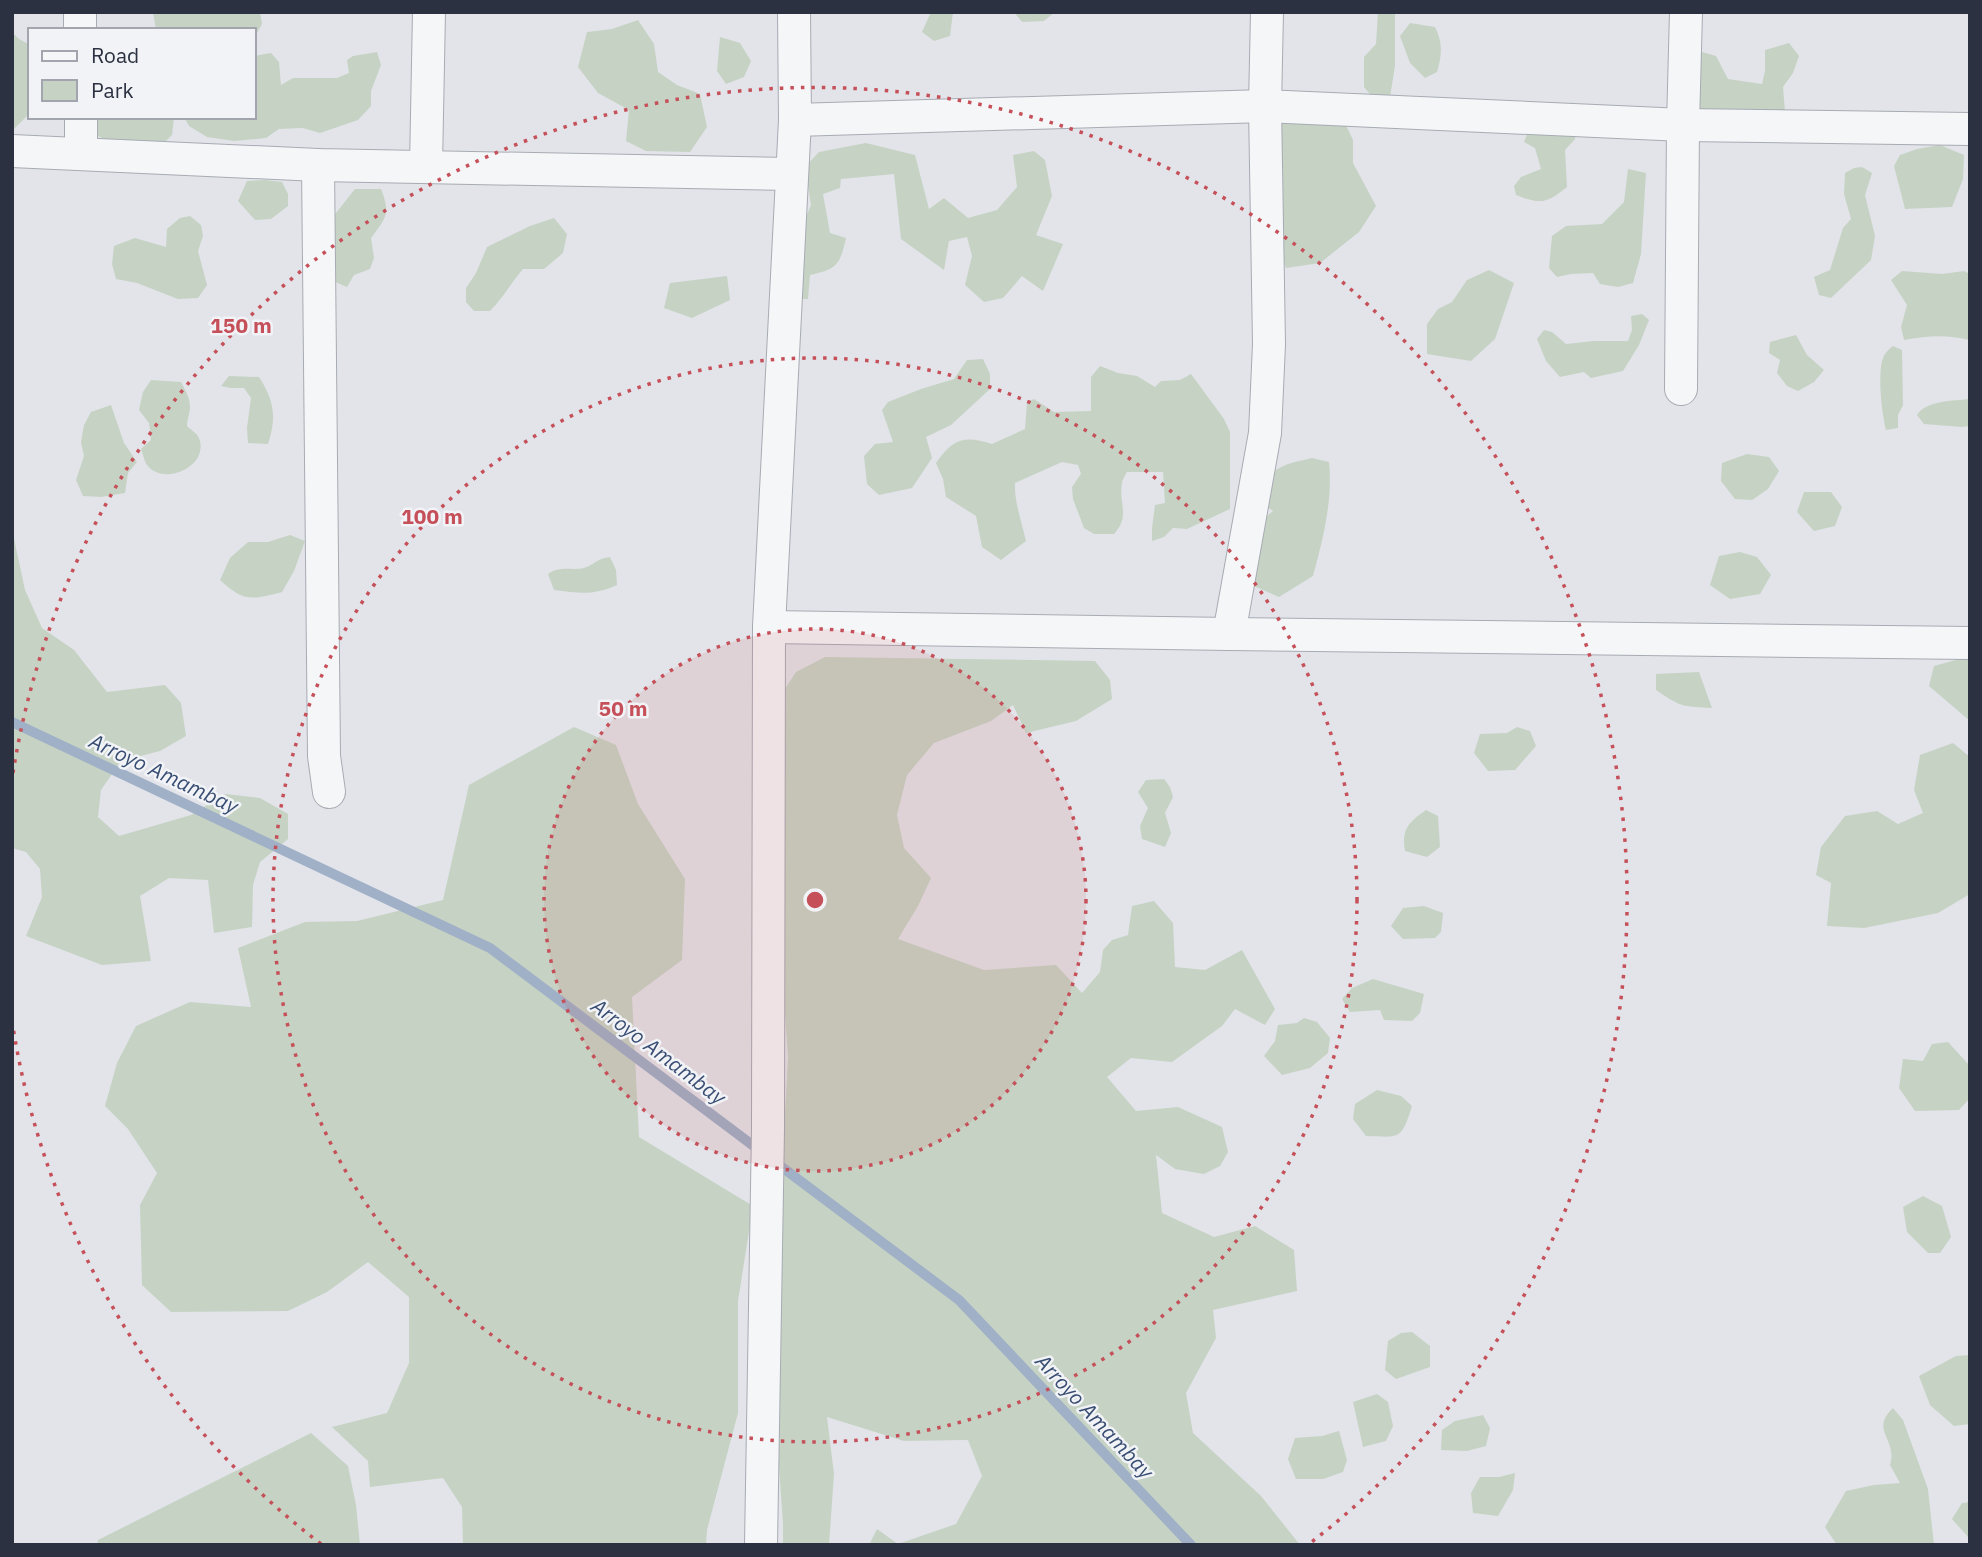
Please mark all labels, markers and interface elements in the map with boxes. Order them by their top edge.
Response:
legend [28,28,256,119]
text: Road [91,41,139,69]
text: Park [91,76,134,104]
text: 150 m [210,311,272,339]
text: 100 m [401,502,463,530]
text: 50 m [599,694,647,722]
water label: Arroyo Amambay [84,726,244,820]
centre of rings [803,888,827,912]
water label: Arroyo Amambay [585,991,732,1111]
water label: Arroyo Amambay [1029,1347,1161,1485]

